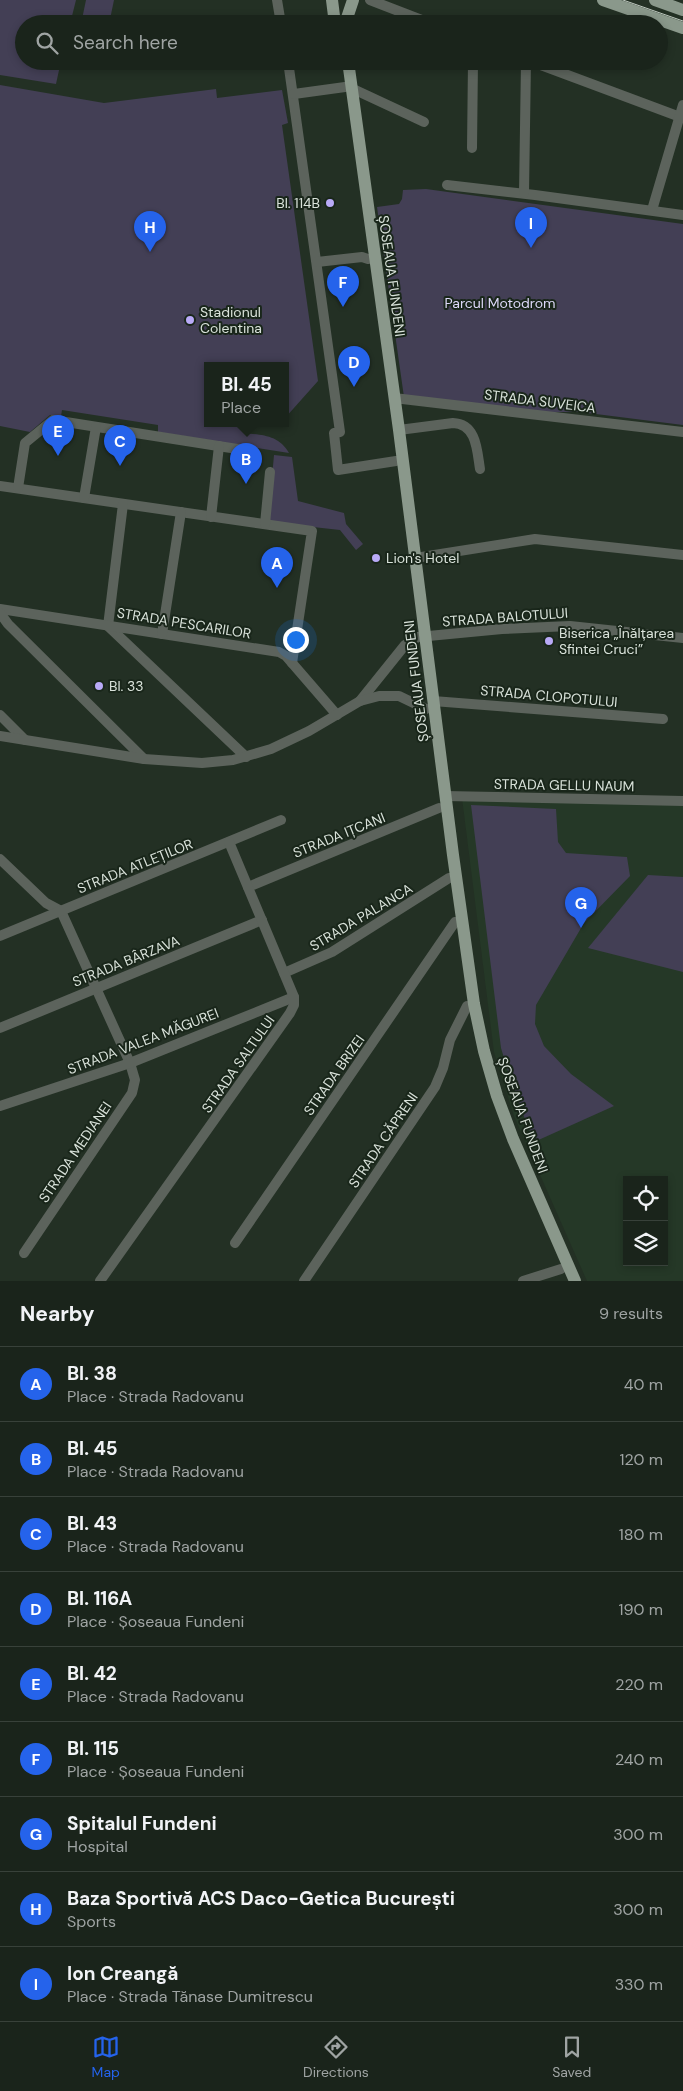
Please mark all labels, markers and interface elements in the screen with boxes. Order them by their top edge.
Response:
search box [15,15,668,70]
icon: search [33,29,61,57]
text: Search here [73,30,178,55]
place label: Bl. 114B [276,194,320,212]
marker: Bl. 114B [324,197,336,209]
pin: I [515,207,547,248]
pin: H [134,211,166,252]
street label: ȘOSEAUA FUNDENI [375,214,409,338]
pin: F [327,266,359,307]
park label: Parcul Motodrom [444,294,556,312]
place label: Stadionul Colentina [200,303,262,337]
marker: Stadionul Colentina [184,314,196,326]
pin: D [338,346,370,387]
popup [204,362,289,427]
text: Bl. 45 [221,372,272,397]
street label: STRADA SUVEICA [483,385,597,417]
text: Place [221,397,261,418]
pin: E [42,415,74,456]
pin: C [104,425,136,466]
pin: B [230,443,262,484]
pin: A [261,547,293,588]
place label: Lion's Hotel [386,549,459,567]
marker: Lion's Hotel [370,552,382,564]
street label: STRADA PESCARILOR [116,603,252,643]
street label: STRADA BALOTULUI [441,604,569,630]
street label: ȘOSEAUA FUNDENI [400,619,432,743]
place label: Biserica „Înălțarea Sfintei Cruci” [559,624,674,658]
your location [283,627,309,653]
marker: Biserica „Înălțarea Sfintei Cruci” [543,635,555,647]
place label: Bl. 33 [109,677,144,695]
marker: Bl. 33 [93,680,105,692]
street label: STRADA CLOPOTULUI [480,681,618,711]
street label: STRADA GELLU NAUM [494,775,634,795]
street label: STRADA IȚCANI [290,808,388,862]
street label: STRADA ATLEȚILOR [74,835,196,897]
street label: STRADA PALANCA [306,879,416,955]
pin: G [565,887,597,928]
street label: STRADA BÂRZAVA [70,931,182,991]
street label: STRADA VALEA MĂGUREI [65,1004,221,1078]
street label: STRADA SALTULUI [198,1012,278,1116]
street label: STRADA BRIZEI [300,1031,368,1119]
street label: ȘOSEAUA FUNDENI [494,1054,552,1176]
street label: STRADA CĂPRENI [344,1089,422,1191]
street label: STRADA MEDIANEI [35,1098,115,1206]
map controls [623,1176,668,1266]
button: locate [623,1176,668,1221]
button: layers [623,1221,668,1266]
text: Nearby [20,1300,94,1328]
text: 9 results [599,1303,663,1324]
text: Bl. 38 [67,1361,117,1386]
text: A [30,1374,42,1395]
text: 40 m [624,1374,663,1395]
text: Place · Strada Radovanu [67,1386,244,1407]
text: Bl. 45 [67,1436,118,1461]
text: B [31,1449,41,1470]
text: 120 m [619,1449,663,1470]
text: Place · Strada Radovanu [67,1461,244,1482]
text: Bl. 43 [67,1511,117,1536]
text: C [30,1524,42,1545]
text: 180 m [619,1524,663,1545]
text: Place · Strada Radovanu [67,1536,244,1557]
text: Bl. 116A [67,1586,132,1611]
text: D [30,1599,42,1620]
text: 190 m [619,1599,663,1620]
text: Place · Șoseaua Fundeni [67,1611,244,1632]
text: Bl. 42 [67,1661,117,1686]
text: E [31,1674,41,1695]
text: 220 m [615,1674,663,1695]
text: Place · Strada Radovanu [67,1686,244,1707]
text: Bl. 115 [67,1736,119,1761]
text: F [32,1749,40,1770]
text: 240 m [615,1749,663,1770]
text: Place · Șoseaua Fundeni [67,1761,244,1782]
text: Spitalul Fundeni [67,1811,217,1836]
text: G [30,1824,42,1845]
text: 300 m [613,1824,663,1845]
text: Hospital [67,1836,128,1857]
text: Baza Sportivă ACS Daco-Getica București [67,1886,455,1911]
text: H [30,1899,42,1920]
text: 300 m [613,1899,663,1920]
text: Sports [67,1911,116,1932]
text: Ion Creangă [67,1961,178,1986]
text: I [34,1974,38,1995]
text: 330 m [615,1974,663,1995]
text: Place · Strada Tănase Dumitrescu [67,1986,313,2007]
tab: Map [92,2033,120,2081]
tab: Directions [303,2033,369,2081]
tab: Saved [552,2033,591,2081]

